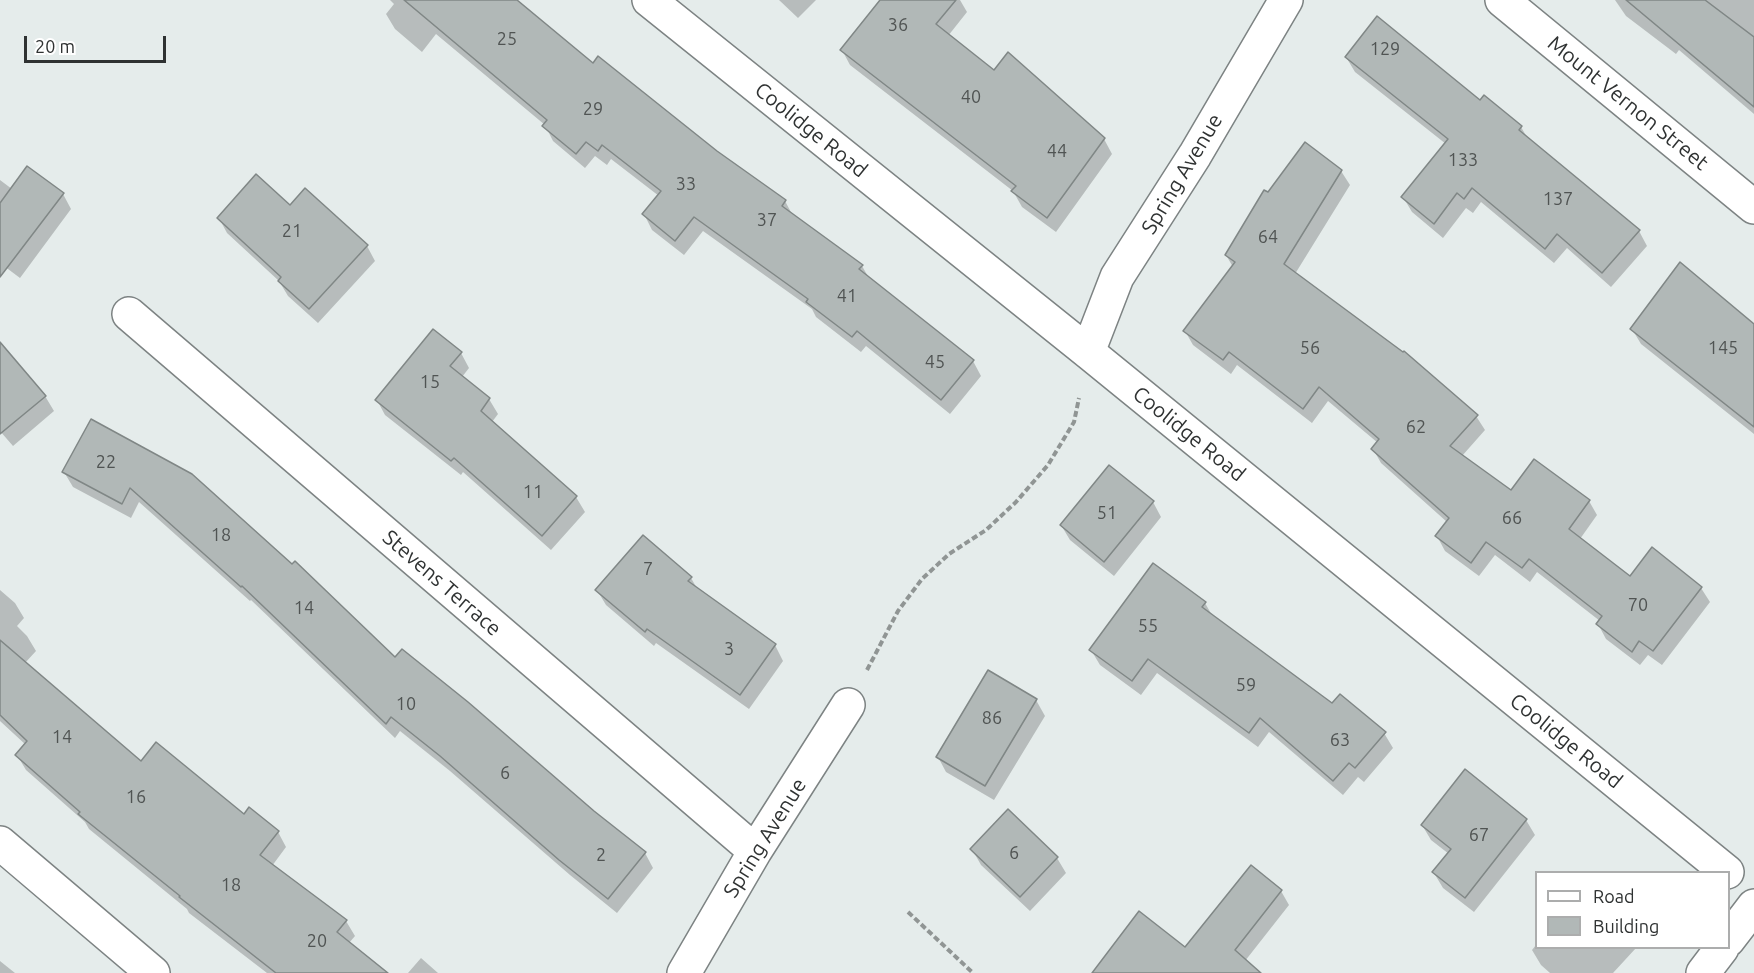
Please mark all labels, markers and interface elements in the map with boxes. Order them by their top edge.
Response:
house number: 36 [888,14,908,36]
scale bar [27,24,170,62]
house number: 25 [497,28,517,50]
street label: Mount Vernon Street [1543,30,1713,176]
text: 20 m [35,36,75,56]
house number: 129 [1370,38,1400,60]
street label: Coolidge Road [750,77,872,183]
house number: 40 [961,86,981,108]
house number: 29 [583,98,603,120]
street label: Spring Avenue [1136,109,1228,239]
house number: 44 [1047,140,1067,162]
house number: 133 [1448,149,1478,171]
house number: 33 [676,173,696,195]
house number: 137 [1543,188,1573,210]
house number: 37 [757,209,777,231]
house number: 21 [282,220,302,242]
house number: 64 [1258,226,1278,248]
house number: 41 [837,285,857,307]
house number: 56 [1300,337,1320,359]
house number: 145 [1708,337,1738,359]
house number: 45 [925,351,945,373]
house number: 15 [420,371,440,393]
street label: Coolidge Road [1128,381,1250,487]
house number: 62 [1406,416,1426,438]
house number: 22 [96,451,116,473]
house number: 11 [523,481,543,503]
house number: 51 [1097,502,1117,524]
house number: 66 [1502,507,1522,529]
house number: 18 [211,524,231,546]
street label: Stevens Terrace [378,525,506,641]
house number: 7 [643,558,653,580]
house number: 70 [1628,594,1648,616]
house number: 14 [294,597,314,619]
house number: 55 [1138,615,1158,637]
house number: 3 [724,638,734,660]
house number: 59 [1236,674,1256,696]
street label: Coolidge Road [1505,688,1627,794]
house number: 10 [396,693,416,715]
house number: 86 [982,707,1002,729]
house number: 14 [52,726,72,748]
house number: 63 [1330,729,1350,751]
house number: 6 [500,762,510,784]
street label: Spring Avenue [718,774,812,902]
house number: 16 [126,786,146,808]
house number: 67 [1469,824,1489,846]
house number: 6 [1009,842,1019,864]
house number: 2 [596,844,606,866]
legend [1535,871,1730,949]
house number: 18 [221,874,241,896]
text: Road [1593,886,1635,906]
text: Building [1593,916,1659,936]
house number: 20 [307,930,327,952]

